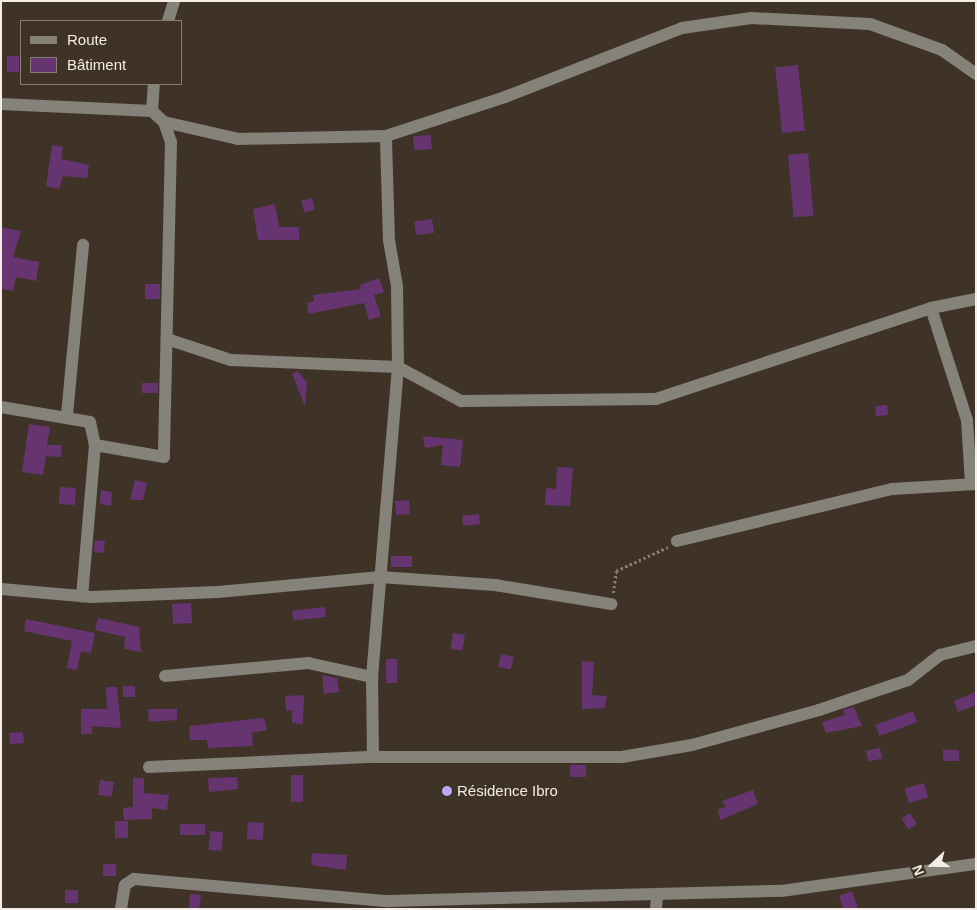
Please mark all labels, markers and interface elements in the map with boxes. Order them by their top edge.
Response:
legend [20,20,182,85]
text: Route [67,31,107,48]
text: Bâtiment [67,56,126,73]
place label: Résidence Ibro [457,782,558,800]
marker: Résidence Ibro [441,785,453,797]
north arrow [907,840,957,890]
text: N [909,863,927,878]

